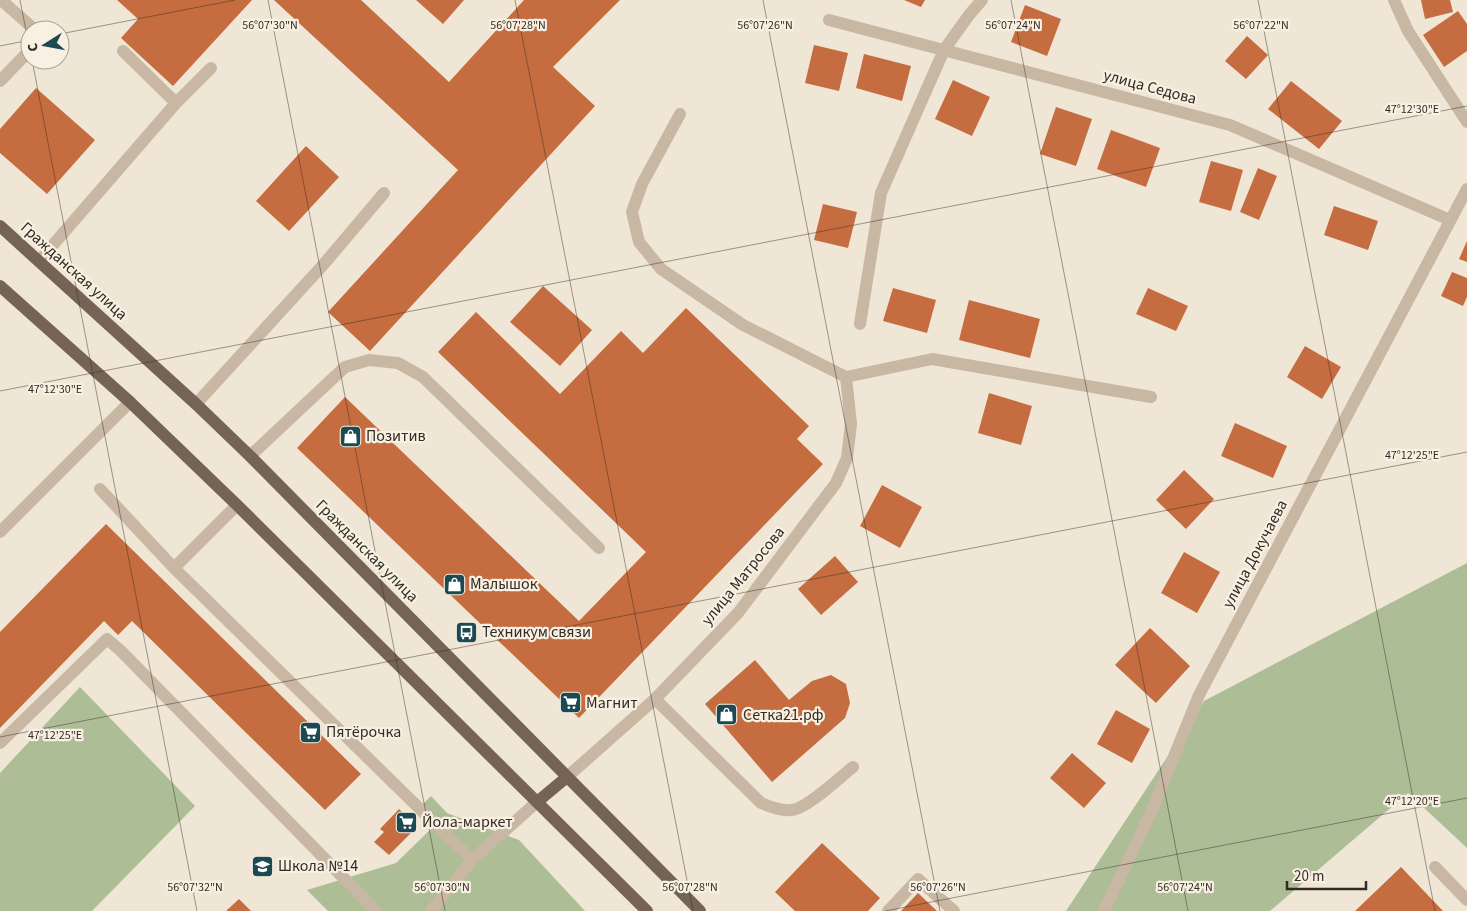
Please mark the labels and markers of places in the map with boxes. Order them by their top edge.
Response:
shop icon: Позитив [338,424,362,448]
place label: Позитив [366,425,426,447]
shop icon: Малышок [442,572,466,596]
place label: Малышок [470,573,538,595]
bus stop icon: Техникум связи [454,620,478,644]
place label: Техникум связи [482,621,591,643]
supermarket icon: Магнит [558,691,582,715]
place label: Магнит [586,692,638,714]
shop icon: Сетка21.рф [715,703,739,727]
place label: Сетка21.рф [743,704,824,726]
supermarket icon: Пятёрочка [298,720,322,744]
place label: Пятёрочка [326,721,401,743]
supermarket icon: Йола-маркет [394,810,418,834]
place label: Йола-маркет [422,811,513,833]
school or university icon: Школа №14 [250,854,274,878]
place label: Школа №14 [278,855,358,877]

